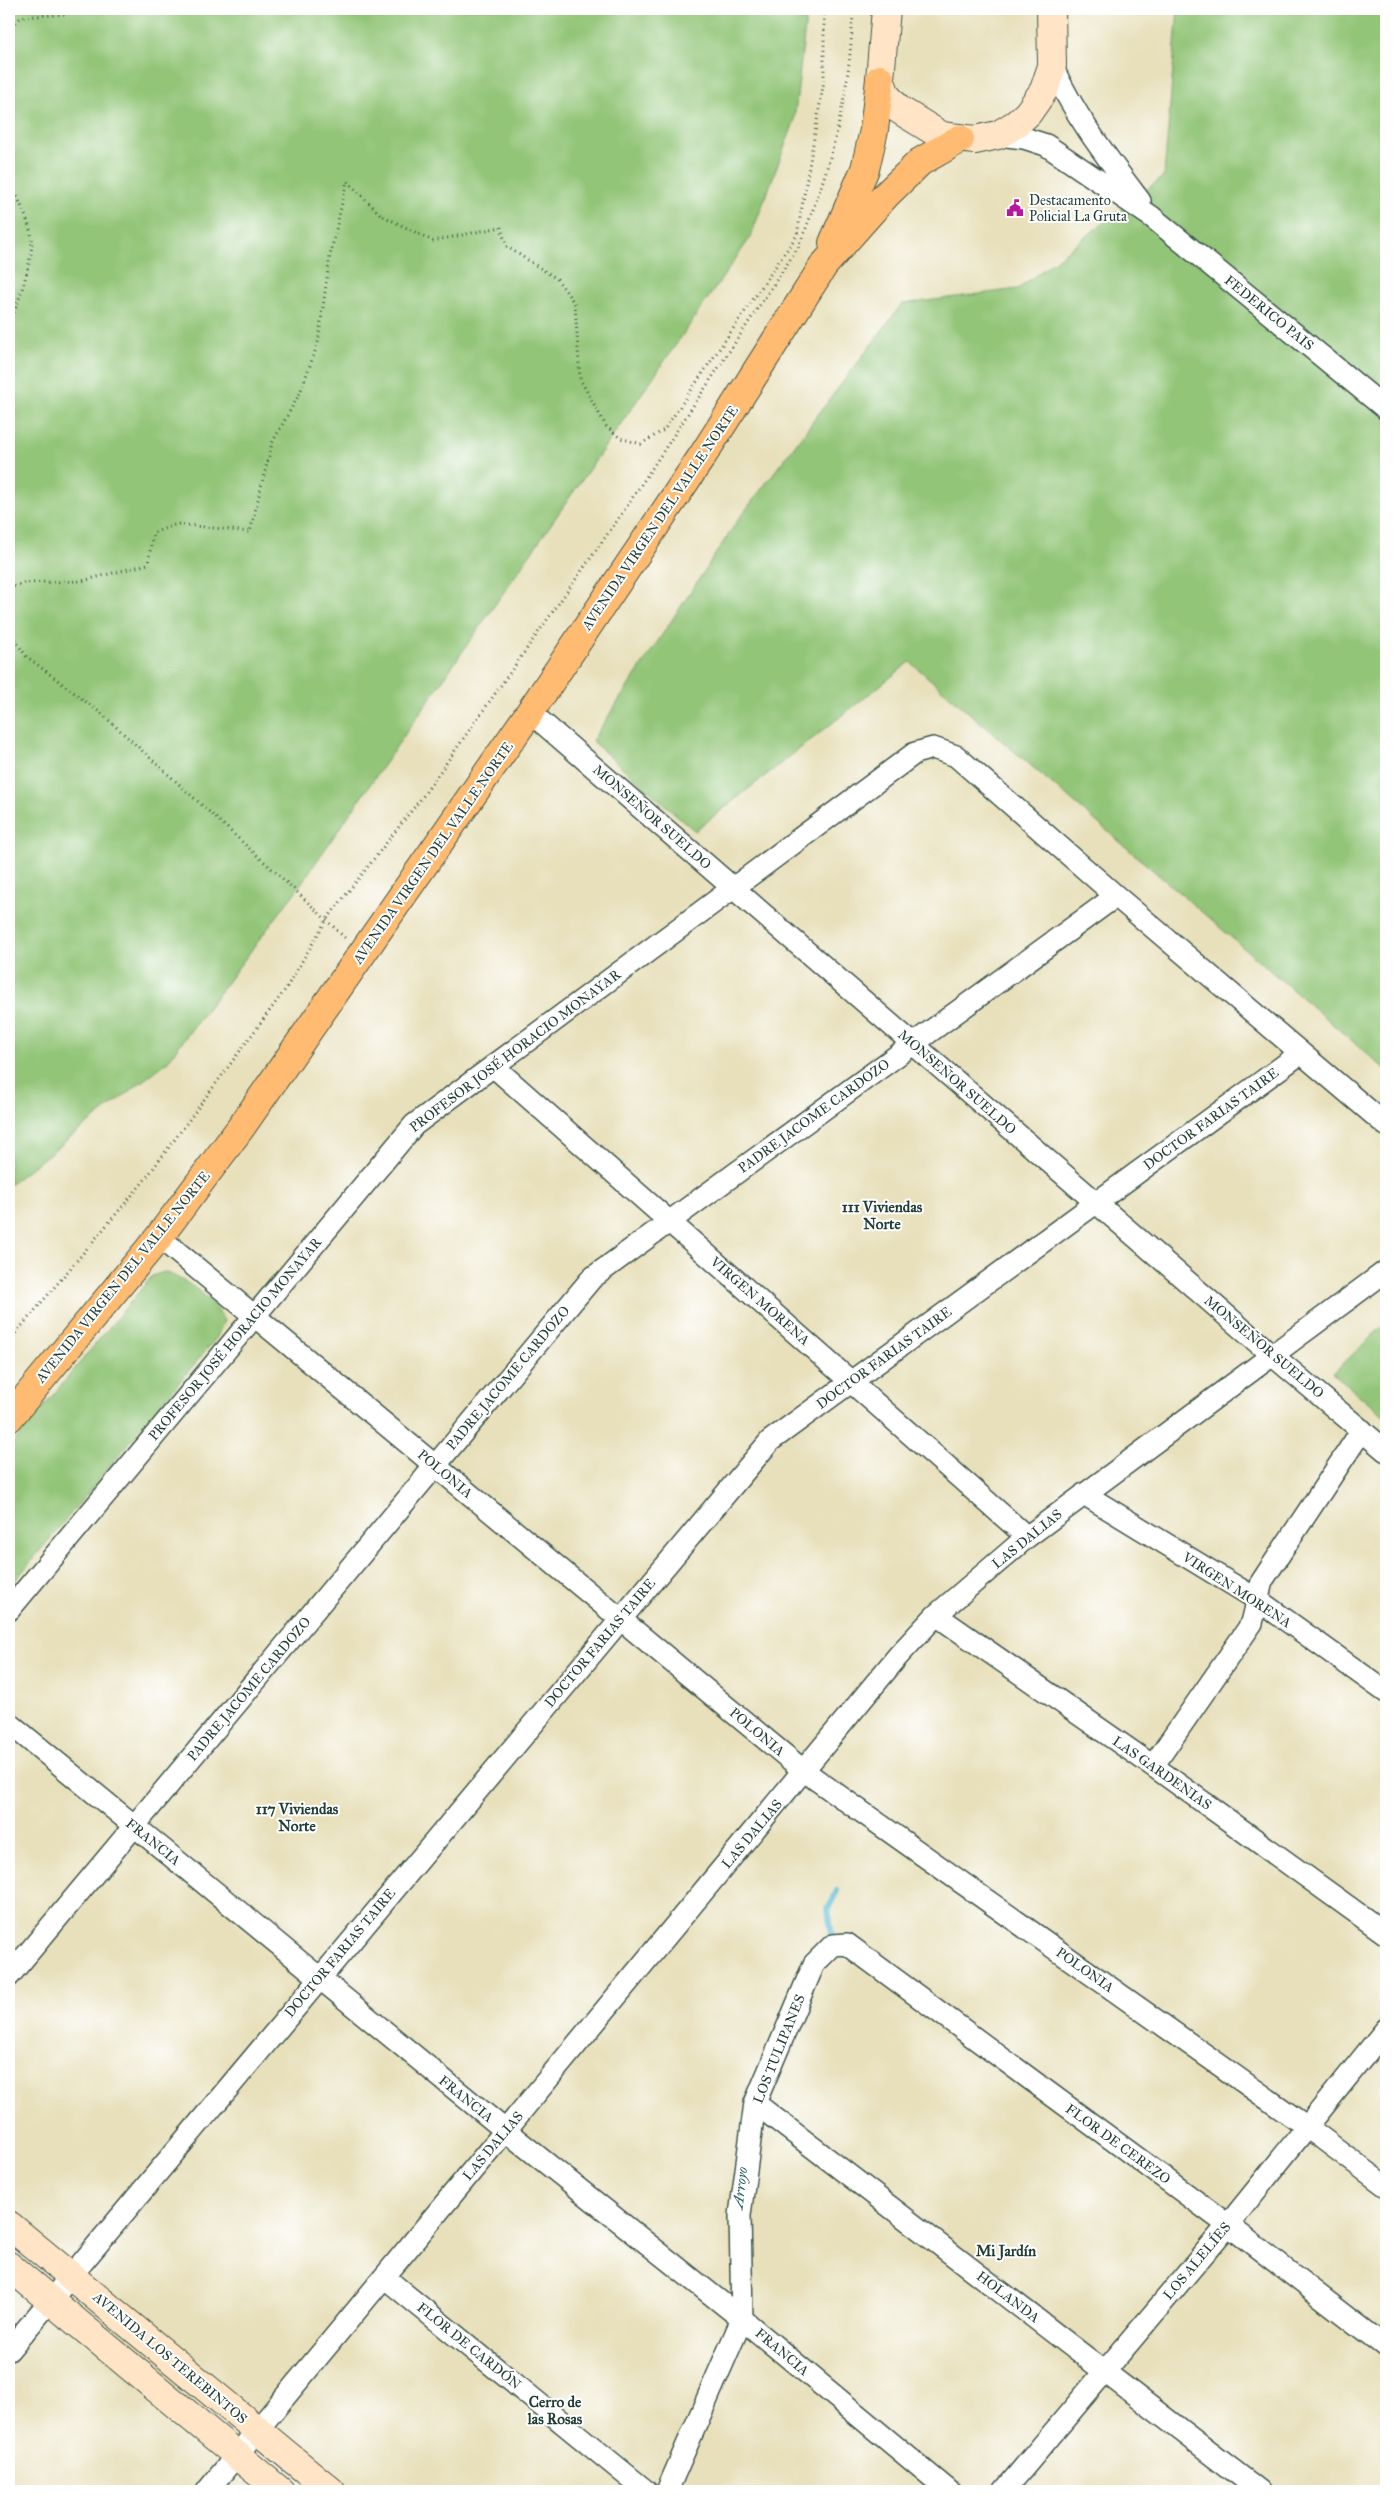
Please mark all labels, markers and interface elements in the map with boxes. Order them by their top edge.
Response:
place label: Destacamento Policial La Gruta [1029,192,1127,225]
public building icon: Destacamento Policial La Gruta [1005,198,1025,218]
street label: FEDERICO PAIS [1221,272,1317,354]
street label: AVENIDA VIRGEN DEL VALLE NORTE [578,402,742,634]
street label: AVENIDA VIRGEN DEL VALLE NORTE [349,739,517,968]
street label: MONSEÑOR SUELDO [589,760,715,873]
street label: PROFESOR JOSÉ HORACIO MONAYAR [405,964,625,1137]
street label: MONSEÑOR SUELDO [894,1025,1020,1138]
street label: PADRE JACOME CARDOZO [735,1055,894,1177]
street label: DOCTOR FARIAS TAIRE [1140,1064,1282,1174]
street label: AVENIDA VIRGEN DEL VALLE NORTE [32,1168,214,1387]
district label: 111 Viviendas Norte [842,1198,923,1233]
street label: PROFESOR JOSÉ HORACIO MONAYAR [143,1232,327,1445]
street label: VIRGEN MORENA [706,1252,814,1349]
street label: MONSEÑOR SUELDO [1201,1291,1328,1402]
street label: PADRE JACOME CARDOZO [443,1302,574,1454]
street label: DOCTOR FARIAS TAIRE [813,1303,955,1413]
street label: POLONIA [414,1446,476,1502]
street label: LAS DALIAS [989,1506,1065,1572]
street label: VIRGEN MORENA [1179,1548,1295,1632]
street label: DOCTOR FARIAS TAIRE [541,1575,659,1711]
street label: PADRE JACOME CARDOZO [184,1613,315,1765]
street label: POLONIA [726,1704,788,1760]
street label: LAS GARDENIAS [1109,1732,1215,1814]
street label: LAS DALIAS [718,1796,786,1872]
district label: 117 Viviendas Norte [256,1800,339,1835]
street label: FRANCIA [122,1815,184,1869]
street label: DOCTOR FARIAS TAIRE [281,1885,399,2021]
street label: POLONIA [1053,1944,1118,1996]
street label: LOS TULIPANES [749,1992,809,2106]
street label: FRANCIA [435,2072,497,2126]
street label: FLOR DE CEREZO [1062,2100,1174,2188]
street label: LAS DALIAS [459,2108,527,2184]
water label: Arroyo [728,2166,752,2212]
street label: LOS ALELÍES [1158,2217,1234,2303]
district label: Mi Jardín [976,2242,1037,2261]
street label: HOLANDA [973,2268,1043,2327]
street label: AVENIDA LOS TEREBINTOS [89,2288,251,2428]
street label: FLOR DE CARDÓN [414,2297,526,2393]
street label: FRANCIA [752,2325,813,2380]
district label: Cerro de las Rosas [527,2393,583,2428]

